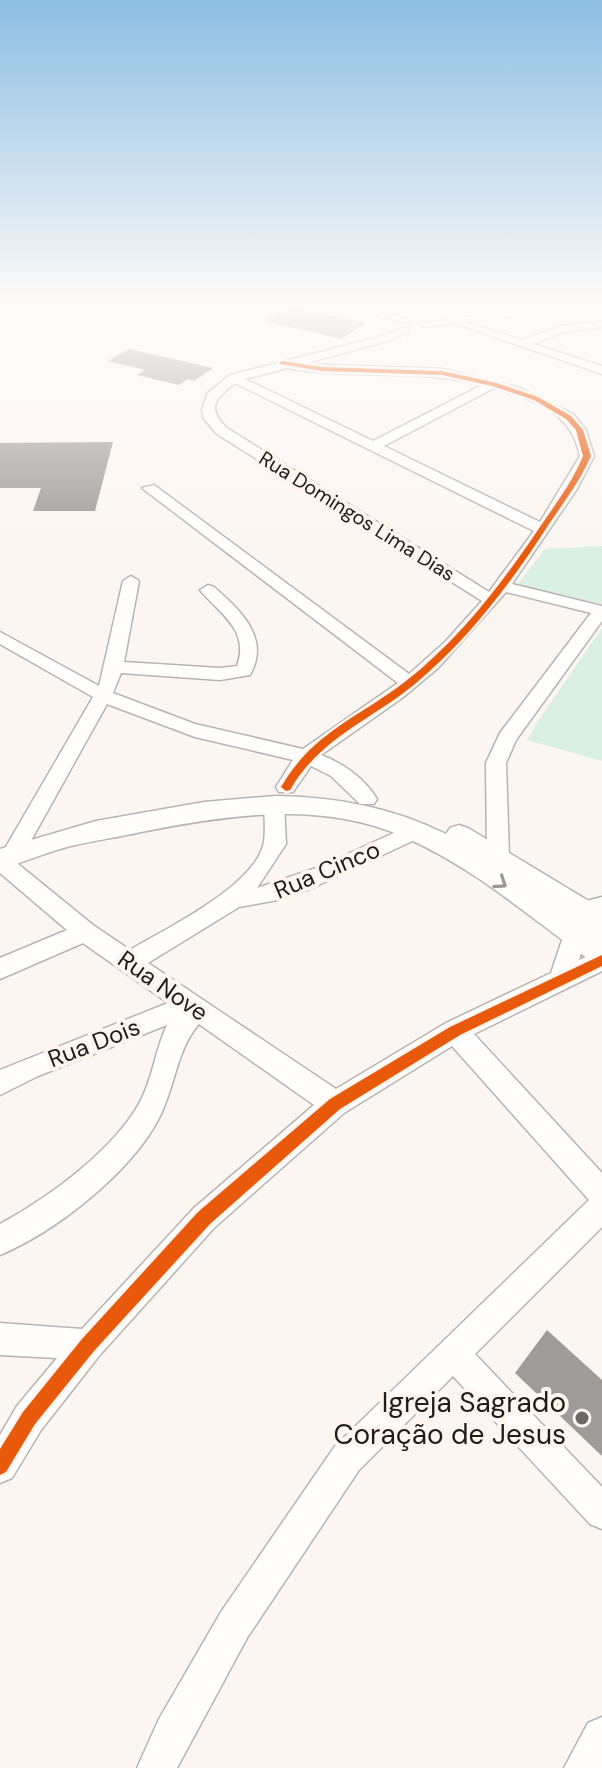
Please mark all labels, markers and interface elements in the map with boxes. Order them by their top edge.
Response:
street label: Rua Domingos Lima Dias [254,445,460,587]
street label: Rua Cinco [269,833,384,906]
one-way arrow [492,874,506,889]
street label: Rua Nove [112,943,215,1028]
street label: Rua Dois [43,1011,144,1074]
place label: Igreja Sagrado Coração de Jesus [333,1384,566,1453]
marker: Igreja Sagrado Coração de Jesus [573,1409,591,1427]

